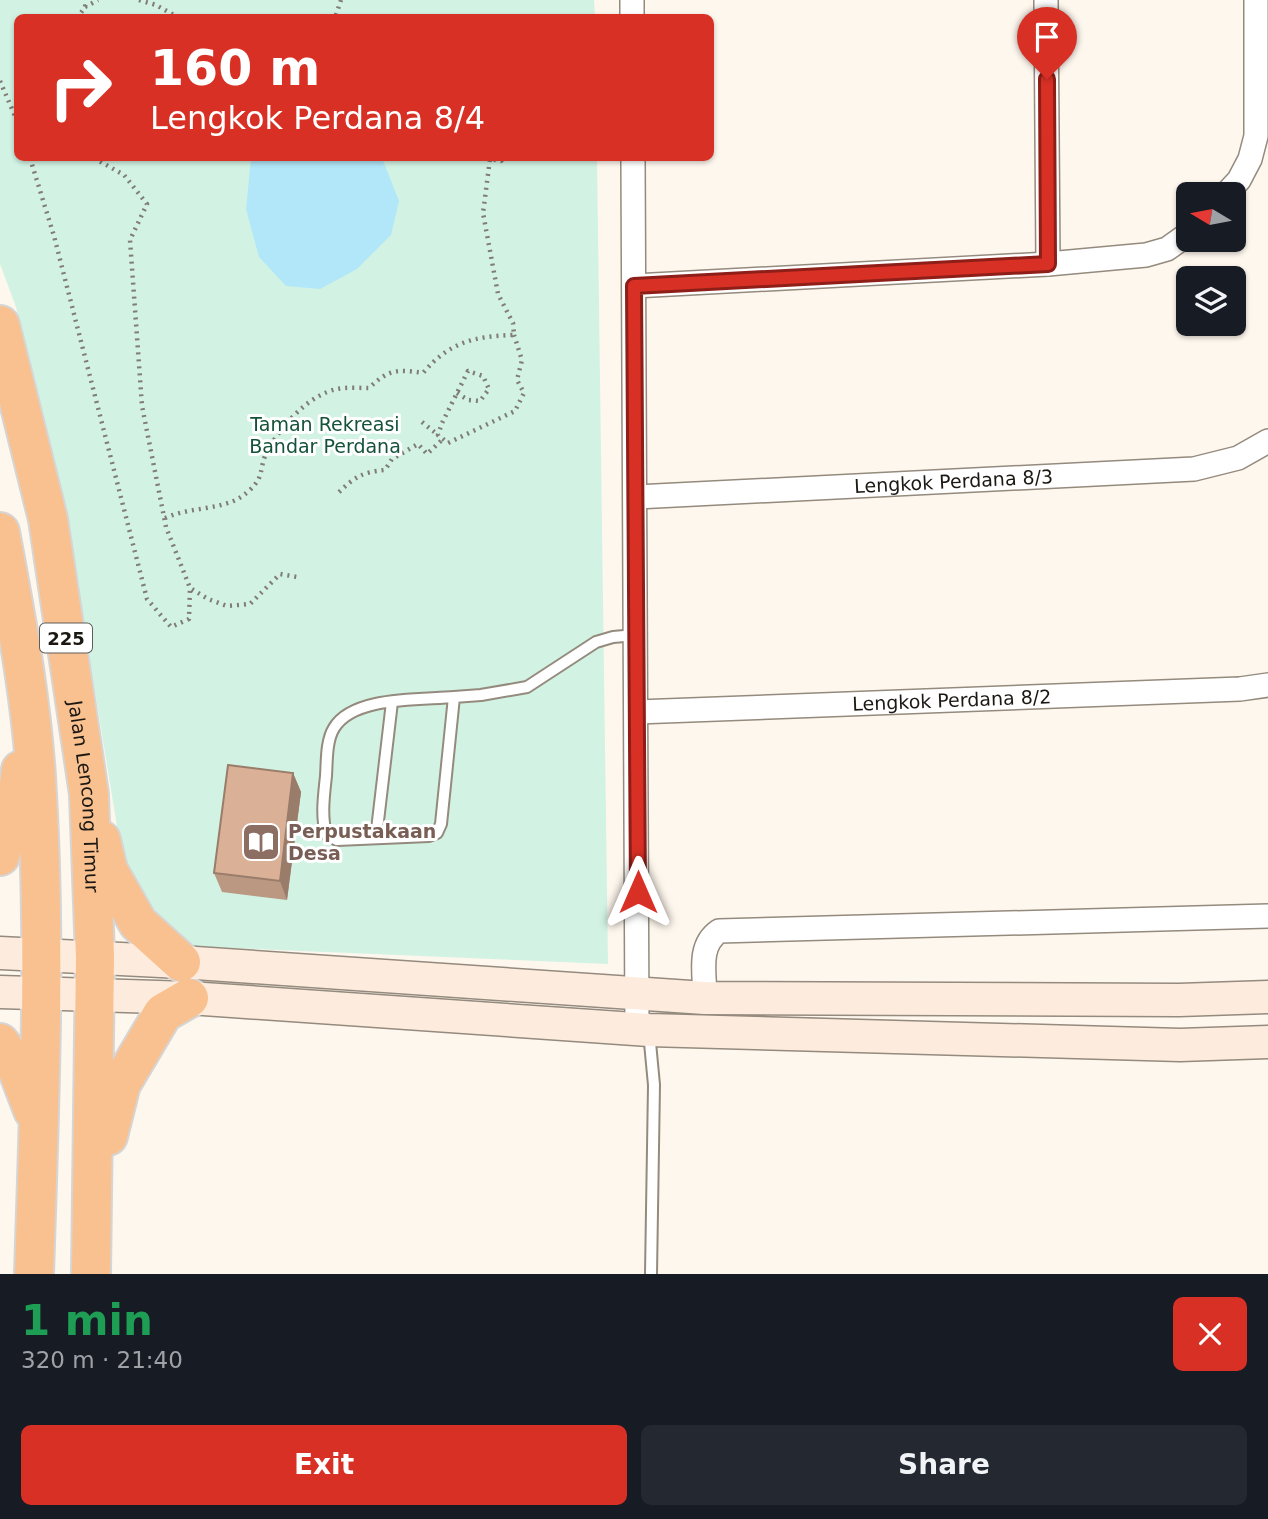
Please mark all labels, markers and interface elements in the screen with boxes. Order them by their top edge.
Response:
pin [1017,7,1077,79]
icon: arrive [1028,18,1066,56]
text: 160 m [150,40,320,97]
icon: right [35,42,126,133]
text: Lengkok Perdana 8/4 [150,99,485,137]
north arrow [1176,182,1246,252]
map controls [1176,182,1246,336]
button: layers [1176,266,1246,336]
park label: Taman Rekreasi Bandar Perdana [249,413,401,457]
street label: Lengkok Perdana 8/3 [854,465,1054,497]
road number: 225 [40,624,92,652]
street label: Lengkok Perdana 8/2 [852,685,1052,715]
street label: Jalan Lencong Timur [64,698,104,893]
place label: Perpustakaan Desa [288,820,436,864]
library icon: Perpustakaan Desa [240,821,282,863]
position arrow [601,855,675,929]
text: 1 min [21,1296,153,1345]
button: close [1173,1297,1247,1371]
text: 320 m · 21:40 [21,1347,183,1373]
button: Exit [21,1425,627,1505]
button: Share [641,1425,1247,1505]

